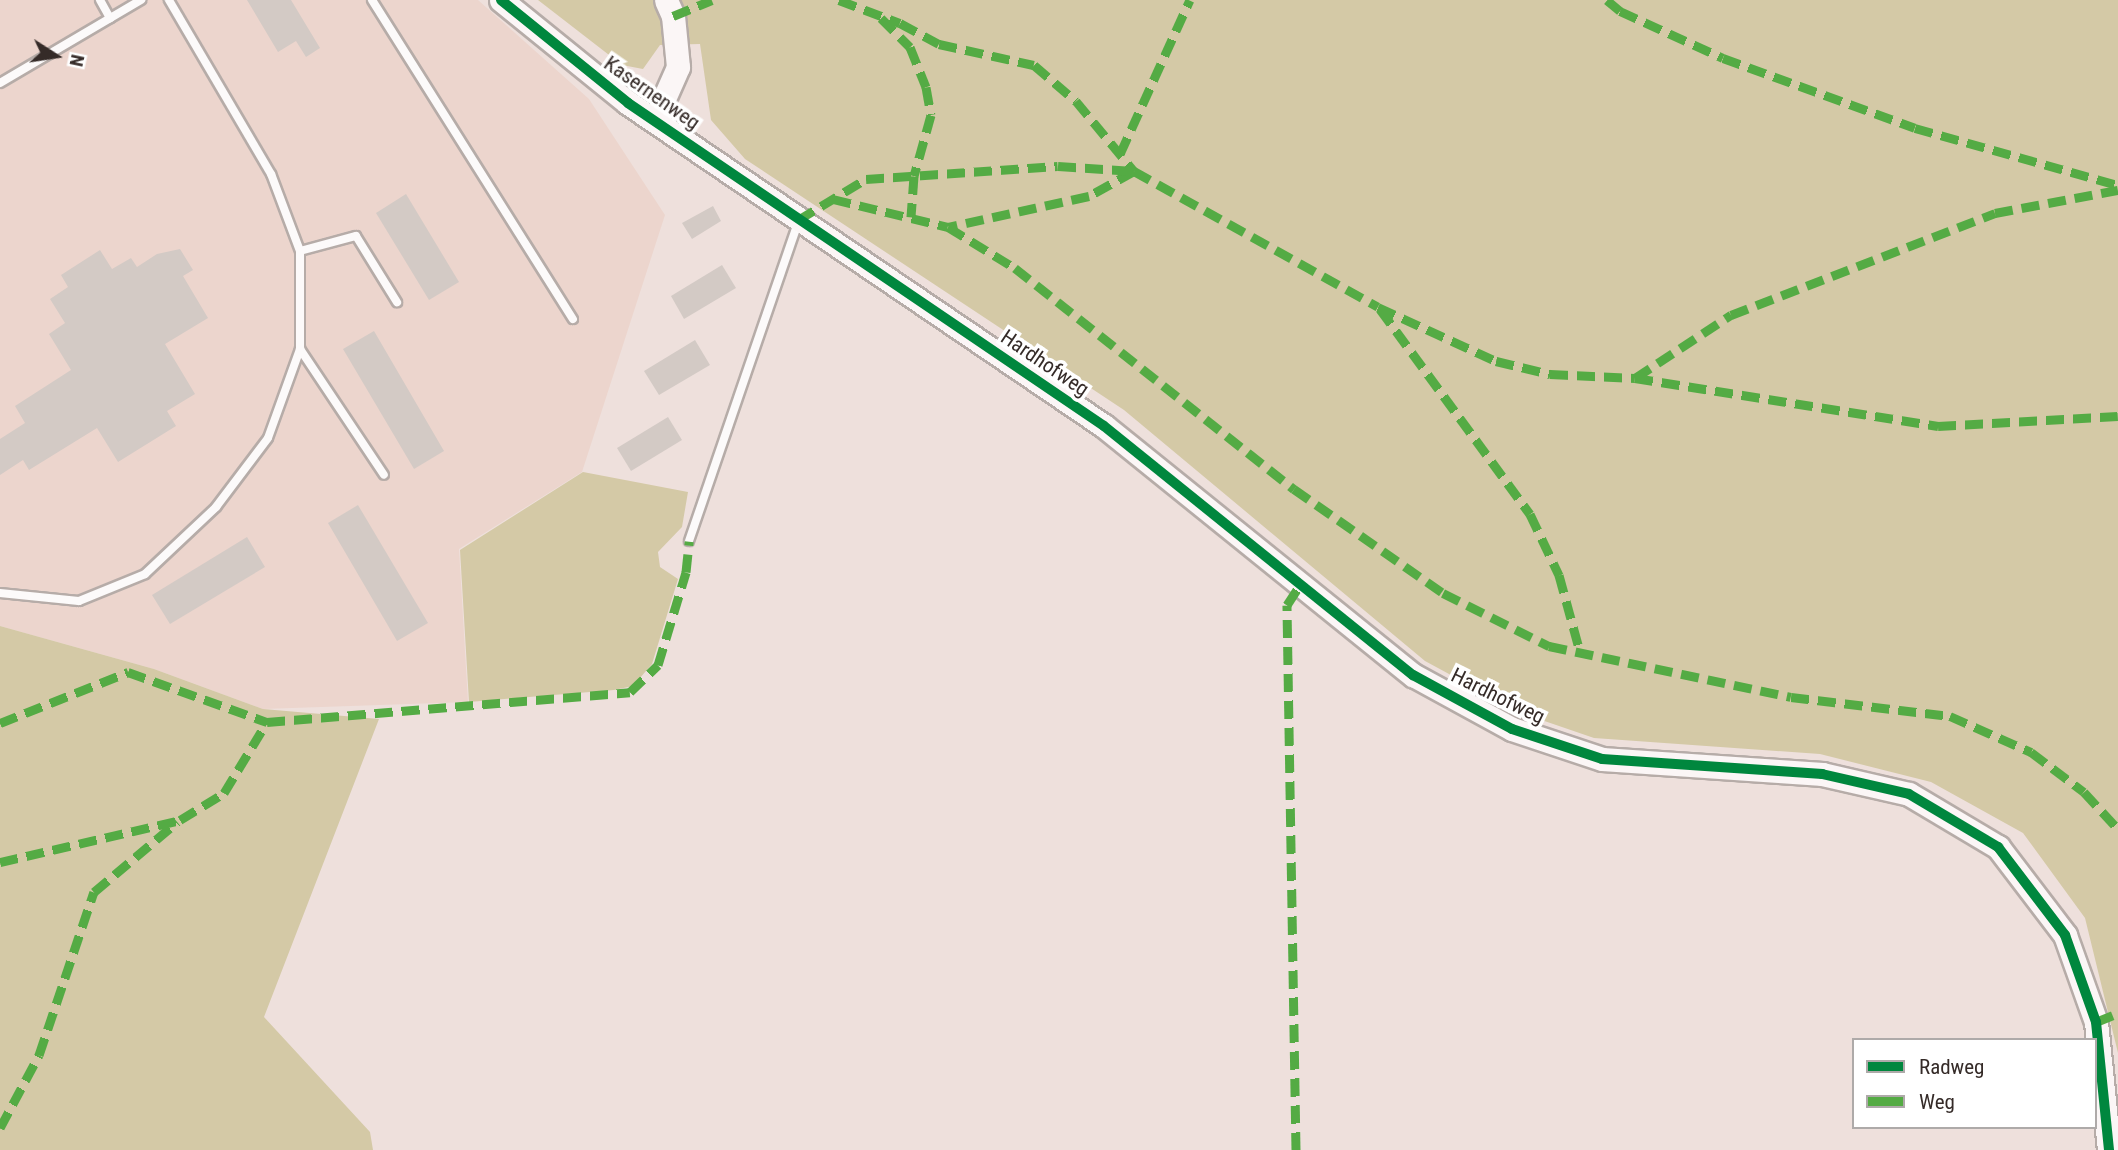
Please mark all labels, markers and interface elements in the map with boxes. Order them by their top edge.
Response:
north arrow [21,21,91,91]
street label: Kasernenweg [599,51,705,135]
text: N [65,52,89,69]
street label: Hardhofweg [996,324,1094,402]
street label: Hardhofweg [1447,663,1549,729]
legend [1852,1038,2097,1129]
text: Radweg [1919,1055,1984,1079]
text: Weg [1919,1090,1955,1114]

